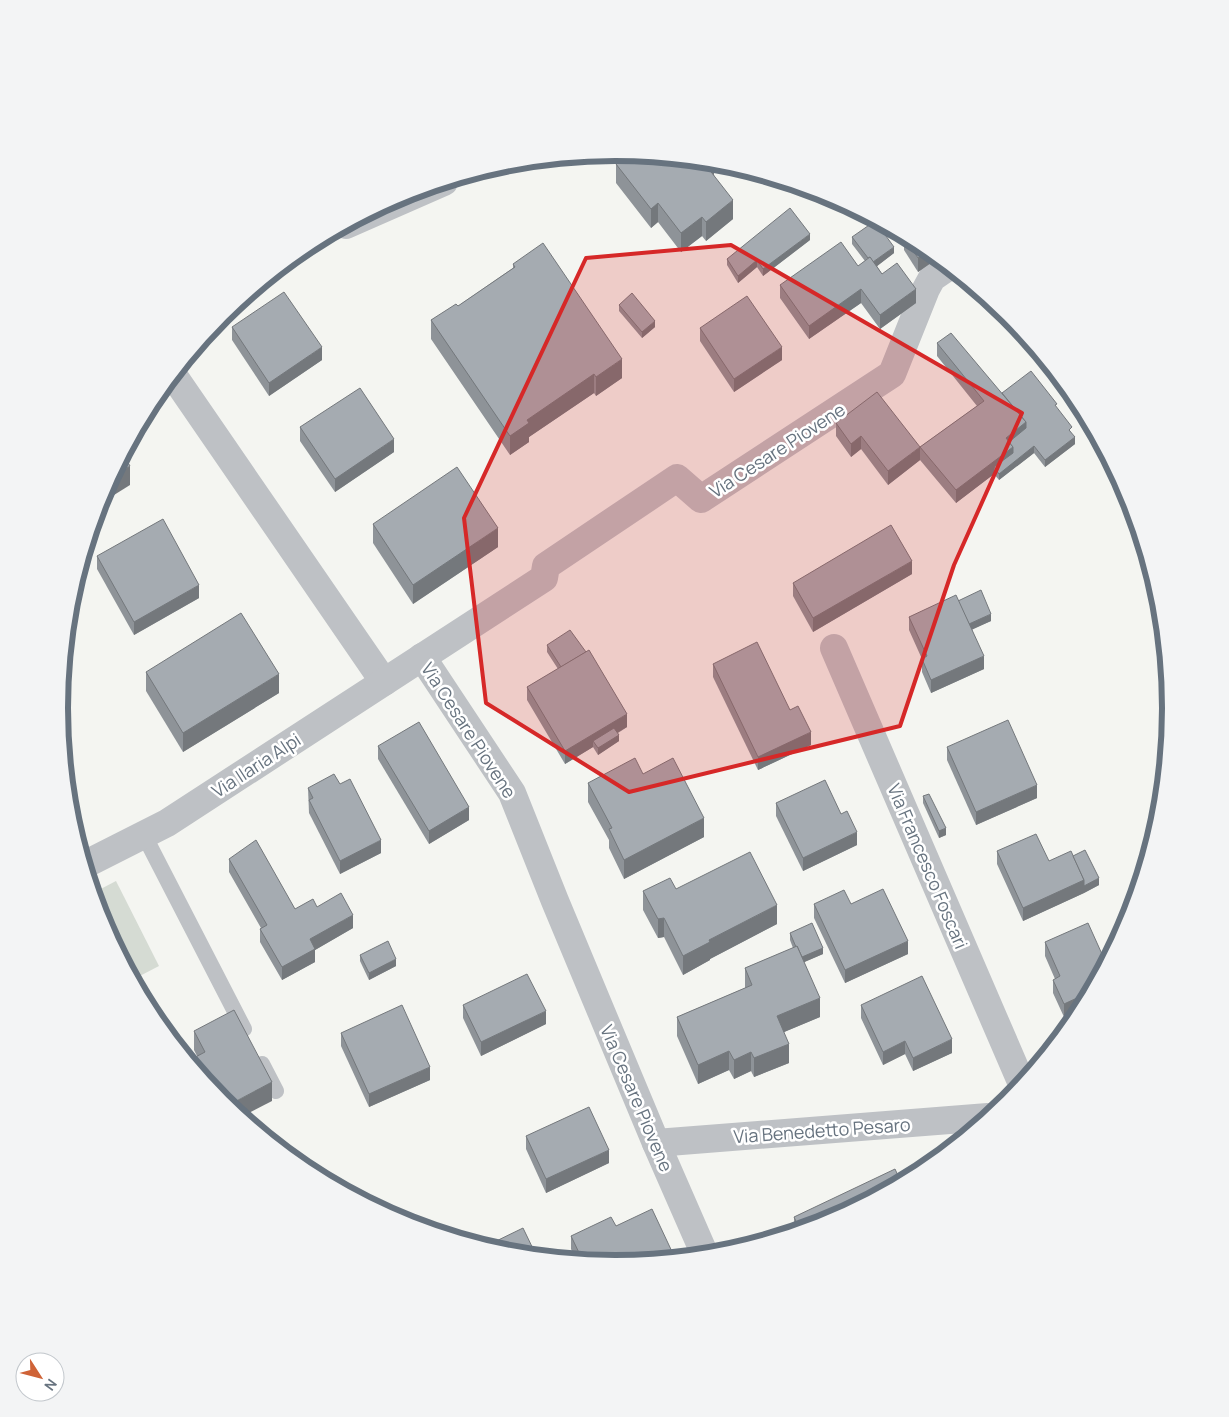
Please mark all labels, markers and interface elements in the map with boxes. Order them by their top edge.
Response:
street label: Via Cesare Piovene [705,397,849,503]
street label: Via Cesare Piovene [416,658,522,802]
street label: Via Ilaria Alpi [207,727,305,803]
street label: Via Francesco Foscari [882,780,974,952]
street label: Via Cesare Piovene [595,1021,679,1175]
street label: Via Benedetto Pesaro [733,1112,911,1148]
north arrow [15,1352,65,1402]
text: N [40,1375,62,1395]

